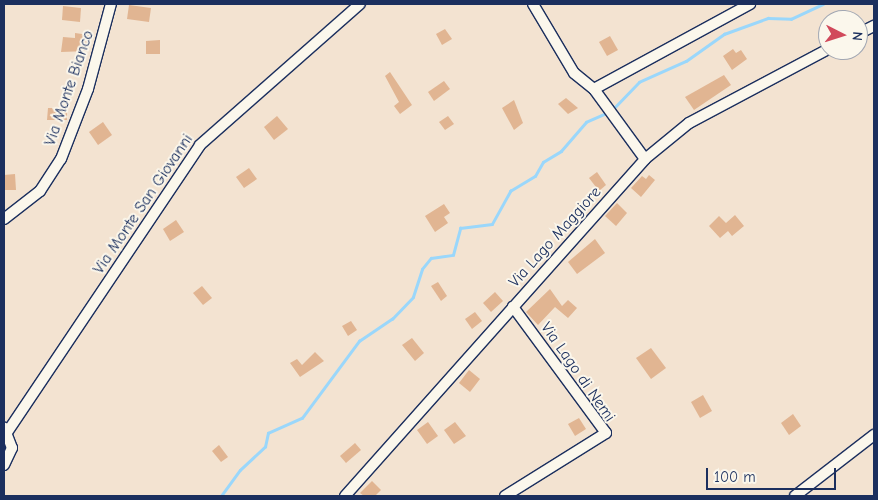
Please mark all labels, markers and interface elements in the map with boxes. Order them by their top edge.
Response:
north arrow [818,10,868,60]
street label: Via Monte Bianco [40,28,98,148]
text: N [849,31,866,42]
street label: Via Monte San Giovanni [89,130,197,278]
street label: Via Lago Maggiore [505,183,605,291]
street label: Via Lago di Nemi [537,319,619,425]
scale bar [708,458,838,490]
text: 100 m [714,468,756,486]

